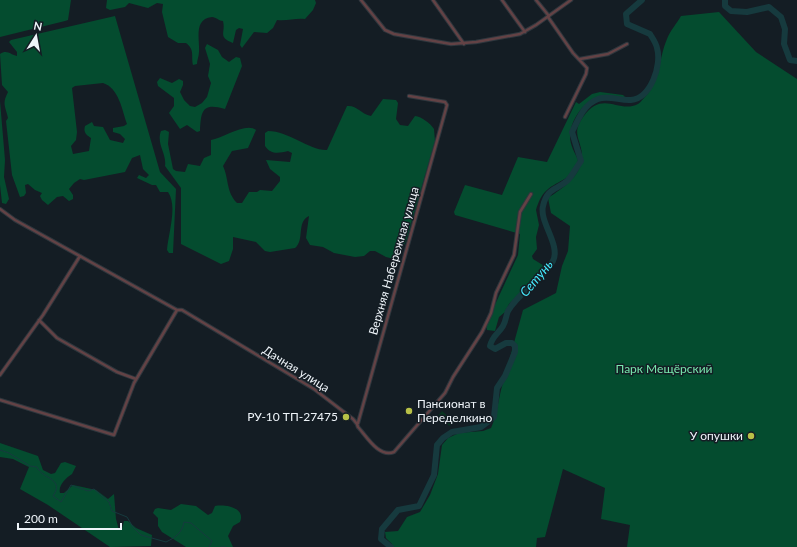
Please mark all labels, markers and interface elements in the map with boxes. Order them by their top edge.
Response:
north arrow [16,16,56,56]
text: N [33,19,43,33]
street label: Верхняя Набережная улица [365,185,422,337]
water label: Сетунь [516,256,556,300]
street label: Дачная улица [260,342,333,395]
park label: Парк Мещёрский [616,361,713,376]
place label: Пансионат в Переделкино [417,396,493,425]
marker: Пансионат в Переделкино [404,406,414,416]
place label: РУ-10 ТП-27475 [247,409,338,424]
marker: РУ-10 ТП-27475 [341,412,351,422]
place label: У опушки [690,428,743,443]
marker: У опушки [746,431,756,441]
scale bar [18,505,121,531]
text: 200 m [24,511,58,526]

